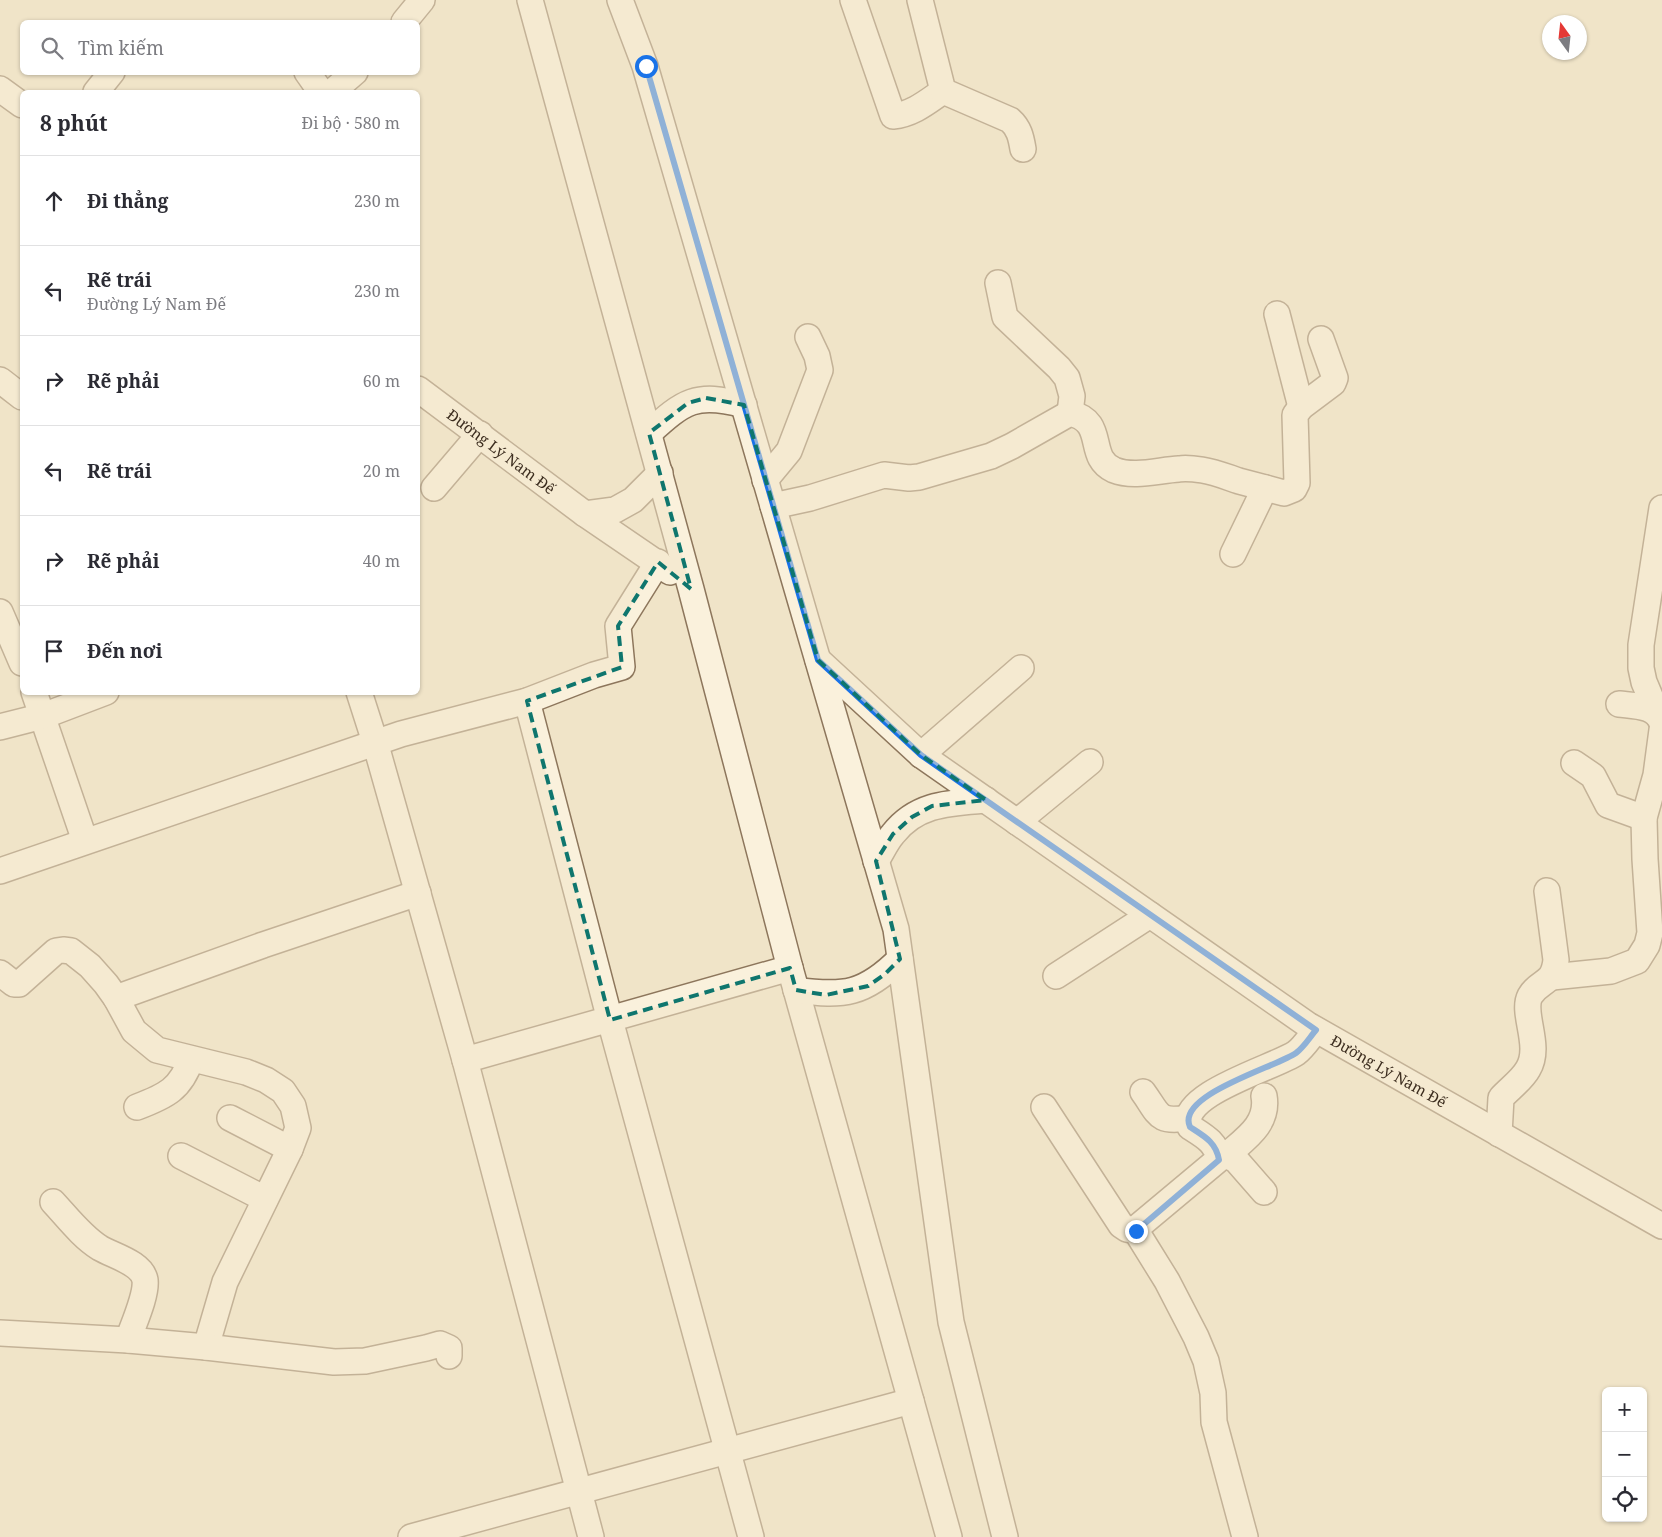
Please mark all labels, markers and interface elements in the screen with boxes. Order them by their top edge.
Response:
north arrow [1542,15,1587,60]
search box [20,20,420,75]
icon: search [38,34,66,62]
text: Tìm kiếm [78,35,164,61]
route start [635,55,658,78]
text: 8 phút [40,109,107,137]
text: Đi bộ · 580 m [302,112,400,134]
icon: ahead [40,187,68,215]
text: Đi thẳng [87,188,168,214]
text: 230 m [354,190,400,212]
text: Rẽ trái [87,267,152,293]
icon: left [40,277,68,305]
text: 230 m [354,280,400,302]
text: Đường Lý Nam Đế [87,293,226,315]
icon: right [40,367,68,395]
text: Rẽ phải [87,368,159,394]
text: 60 m [363,370,400,392]
street label: Đường Lý Nam Đế [443,404,560,499]
icon: left [40,457,68,485]
text: Rẽ trái [87,458,152,484]
text: 20 m [363,460,400,482]
icon: right [40,547,68,575]
text: Rẽ phải [87,548,159,574]
text: 40 m [363,550,400,572]
icon: arrive [40,637,68,665]
text: Đến nơi [87,638,163,664]
street label: Đường Lý Nam Đế [1327,1030,1451,1112]
route end [1125,1220,1148,1243]
map controls [1602,1387,1647,1522]
button: + [1602,1387,1647,1432]
button: − [1602,1432,1647,1477]
button: locate [1602,1477,1647,1522]

